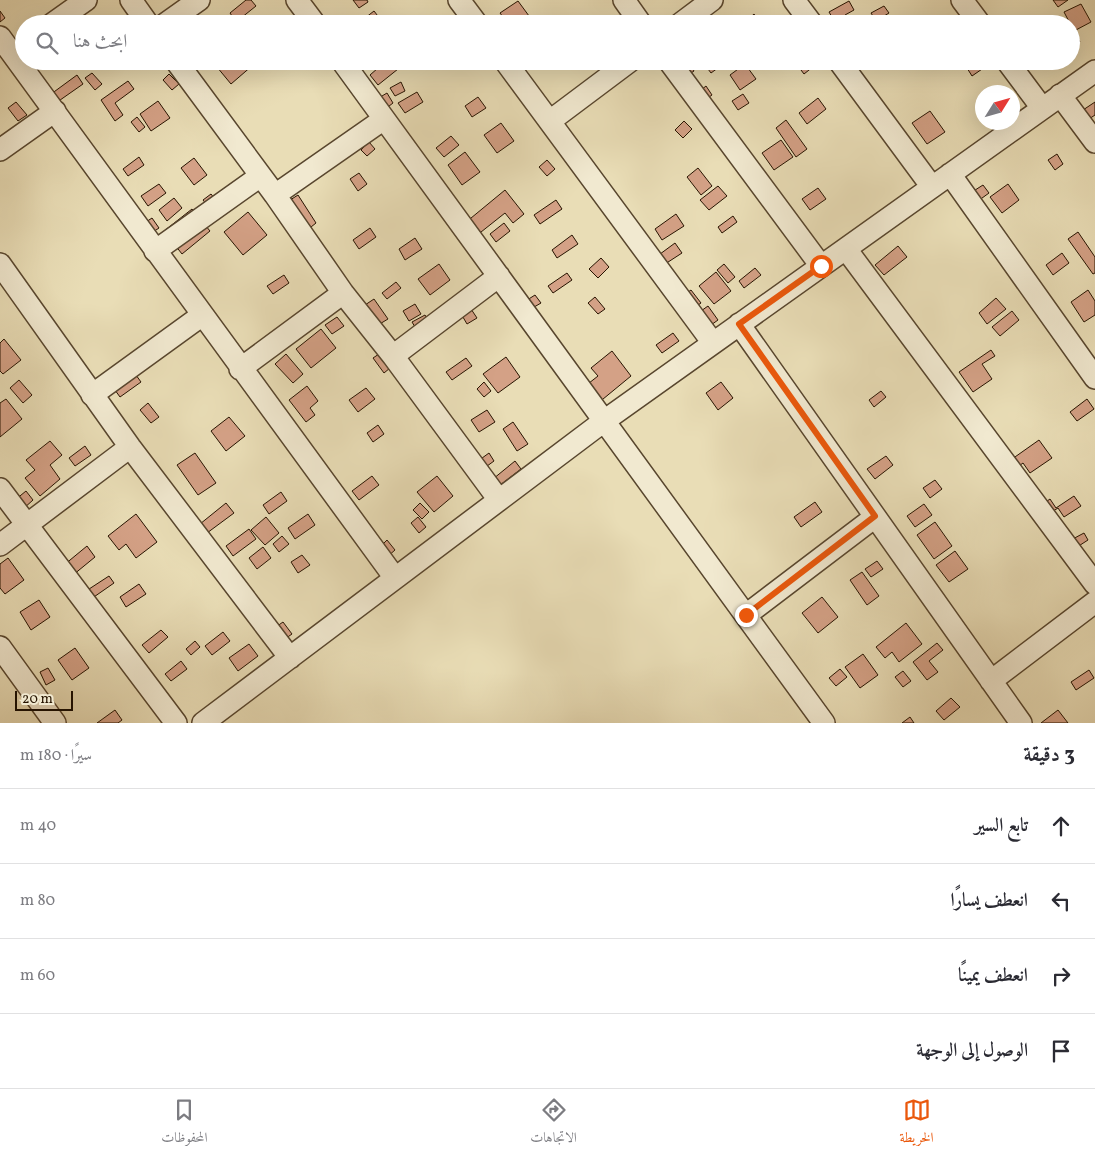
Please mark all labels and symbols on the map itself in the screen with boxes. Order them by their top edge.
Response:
north arrow [975,85,1020,130]
route start [810,255,833,278]
route end [735,604,758,627]
scale bar [15,688,72,711]

